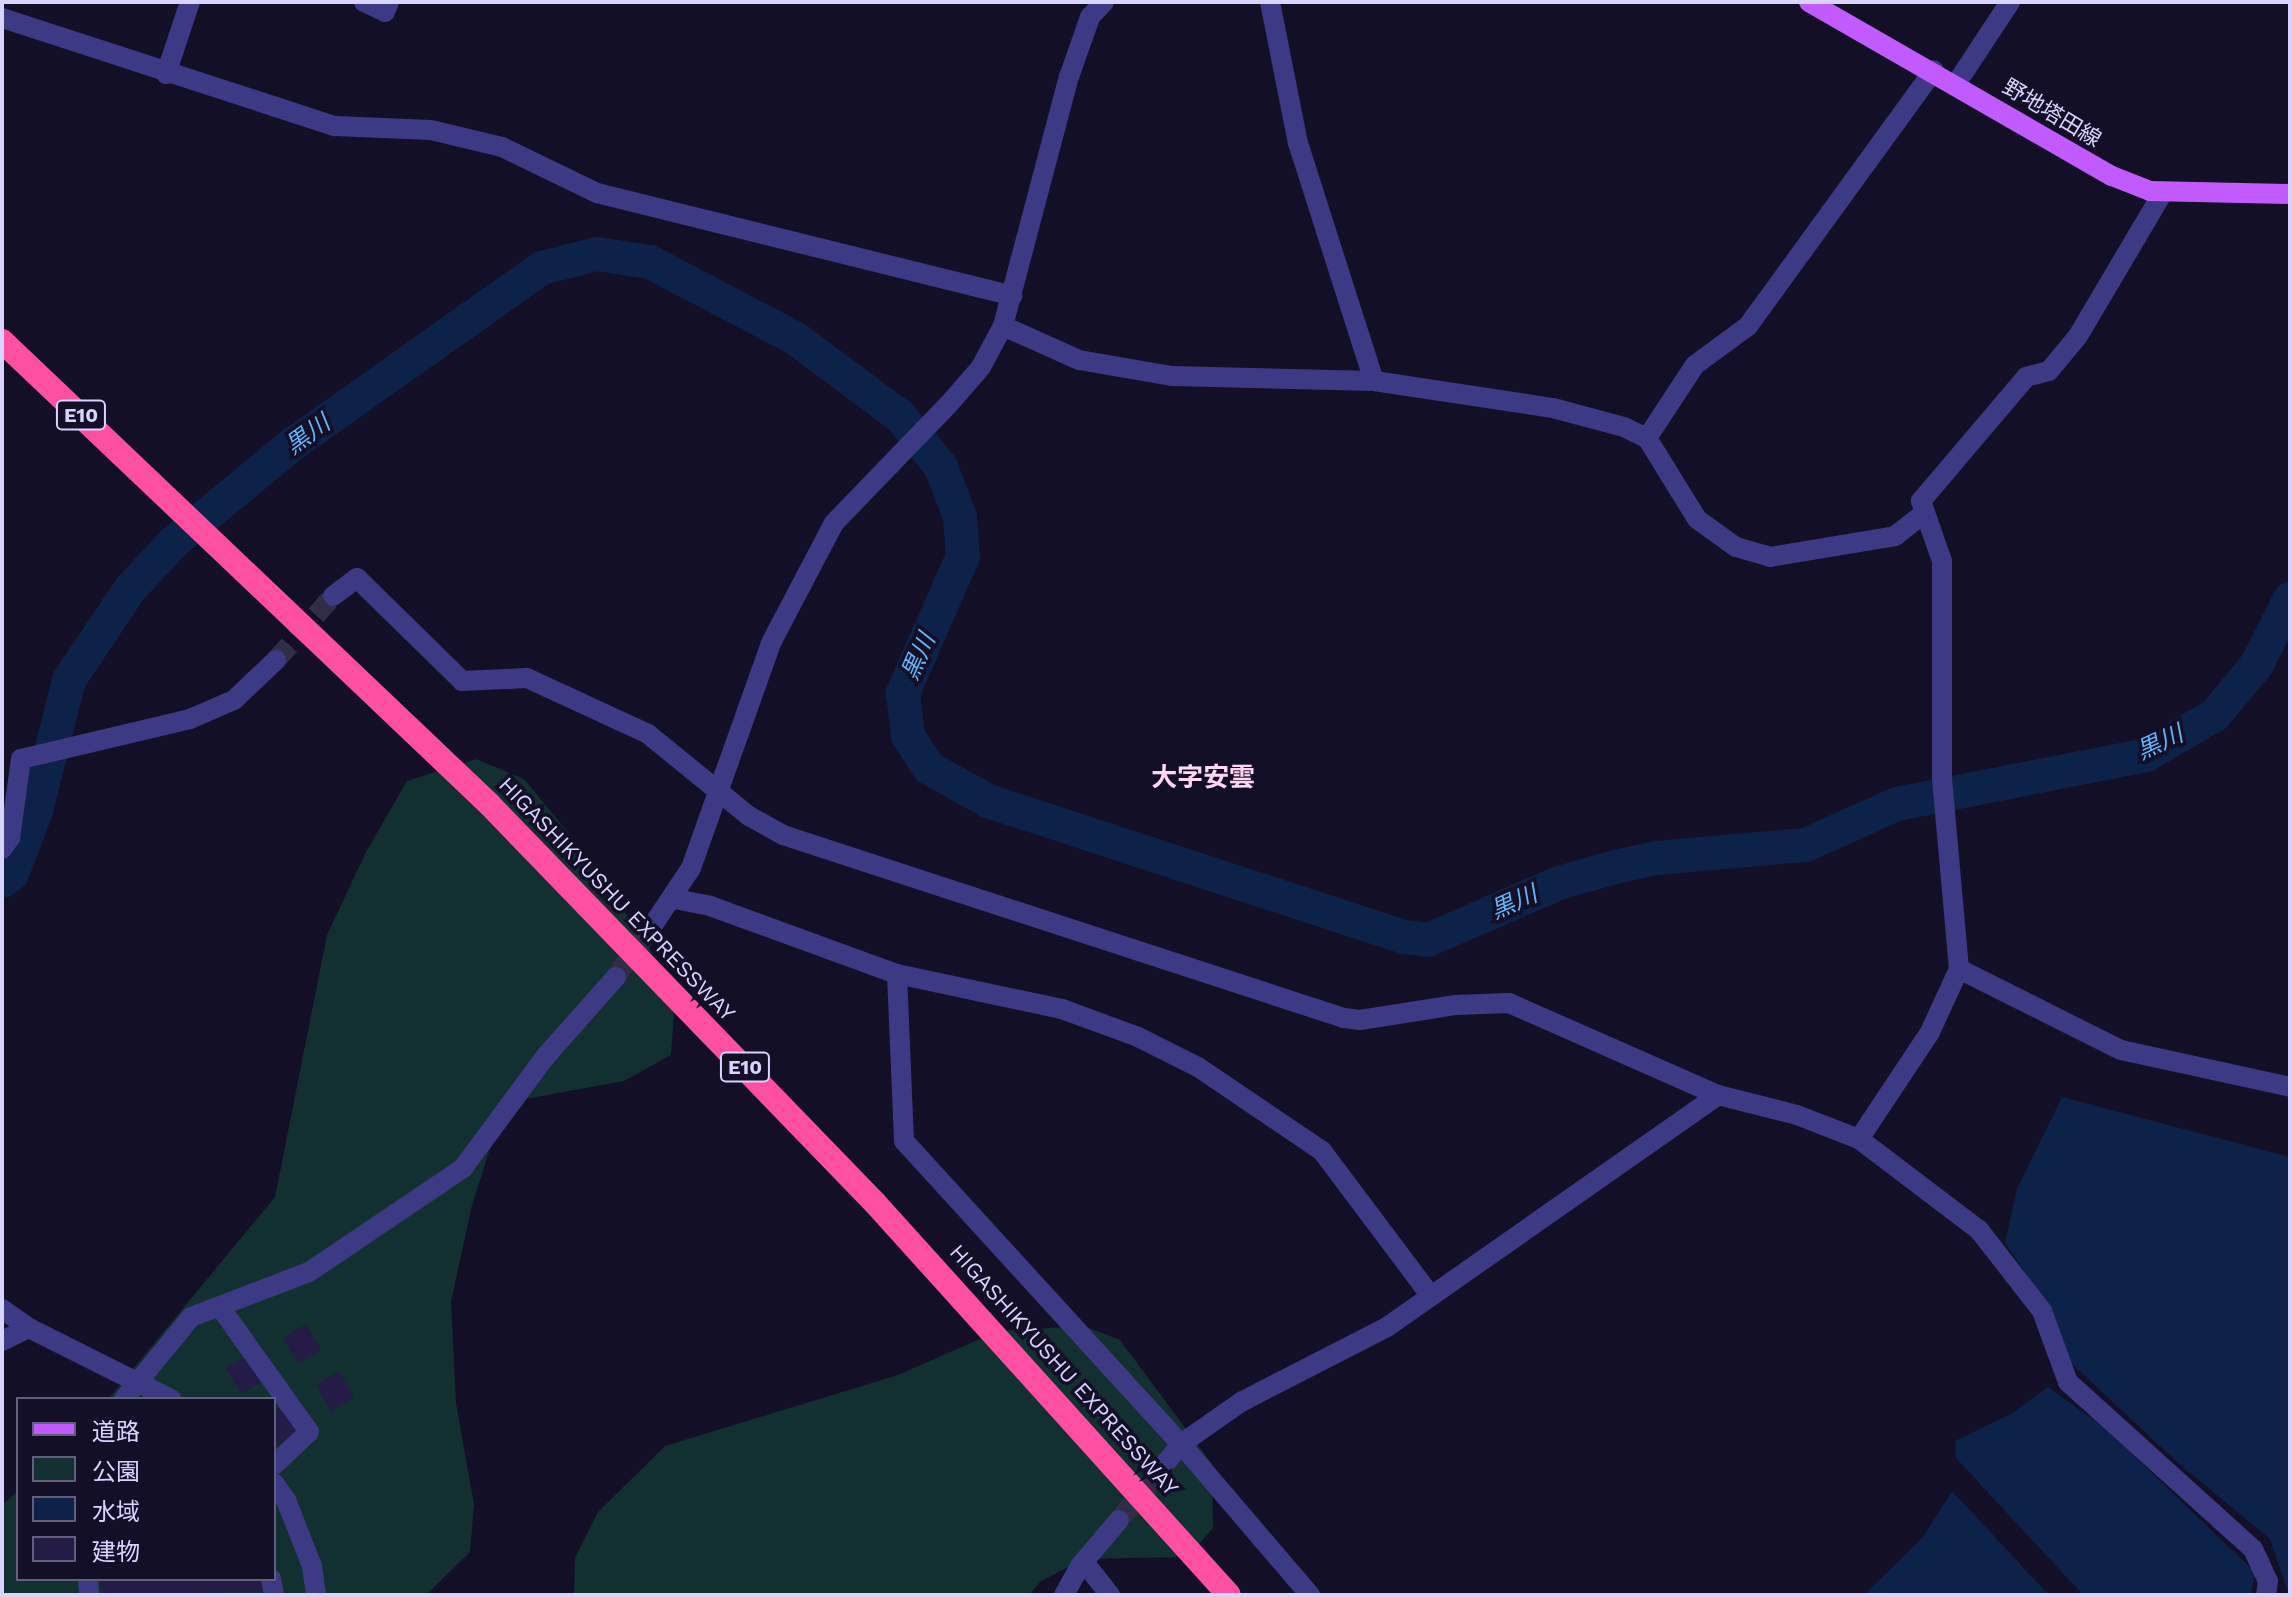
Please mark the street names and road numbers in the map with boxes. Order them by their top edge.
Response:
street label: 野地塔田線 [1998,73,2106,153]
road number: E10 [55,399,107,431]
street label: HIGASHIKYUSHU EXPRESSWAY [493,772,741,1026]
road number: E10 [719,1051,771,1083]
street label: HIGASHIKYUSHU EXPRESSWAY [944,1239,1184,1501]

